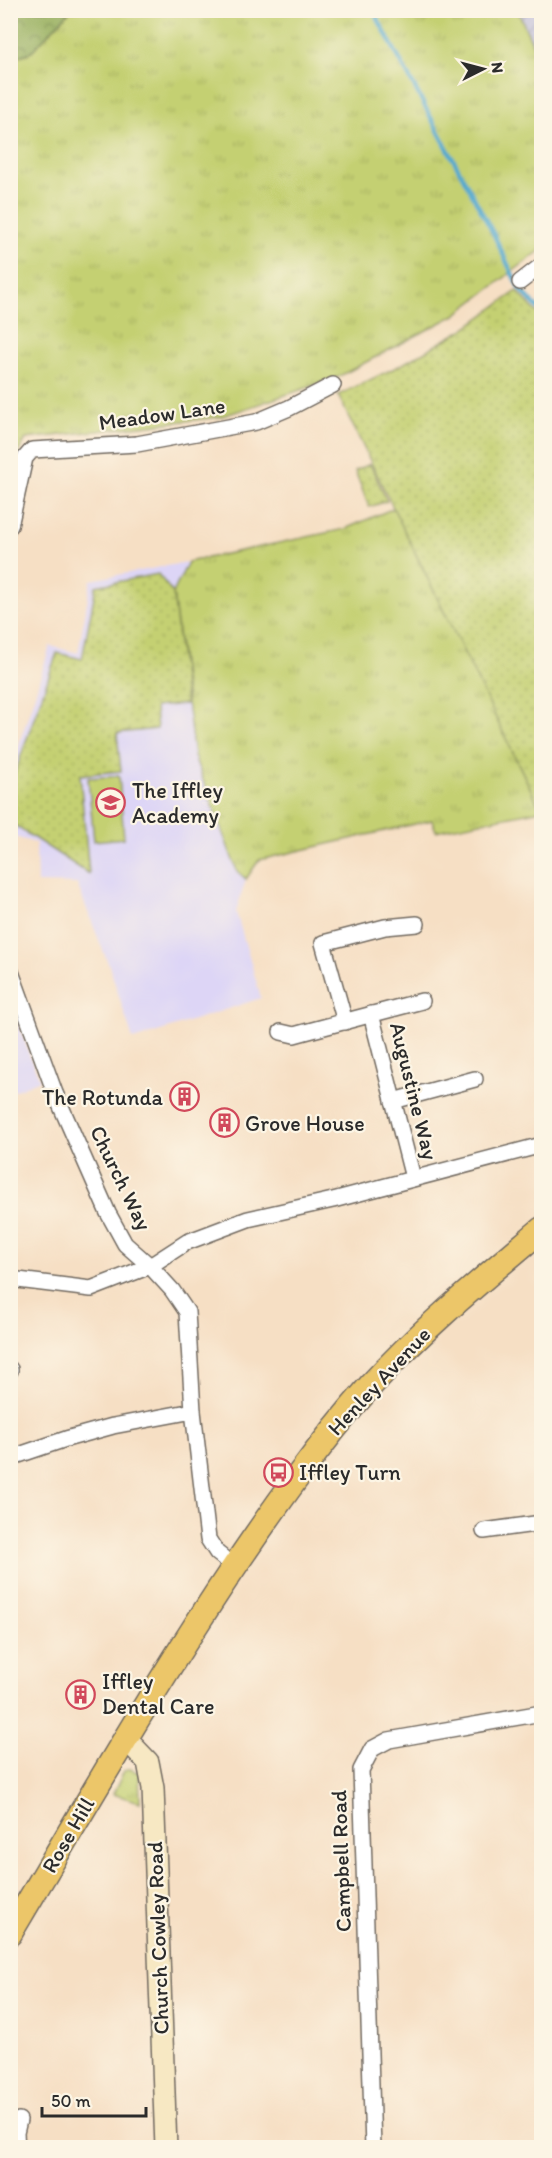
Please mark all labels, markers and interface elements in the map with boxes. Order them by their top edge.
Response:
north arrow [453,39,513,99]
text: N [487,61,507,74]
street label: Meadow Lane [97,392,227,436]
place label: The Iffley Academy [132,777,224,829]
school or university icon: The Iffley Academy [95,787,127,819]
street label: Augustine Way [384,1019,444,1163]
building icon: The Rotunda [168,1081,200,1113]
place label: The Rotunda [42,1084,164,1111]
building icon: Grove House [208,1107,240,1139]
place label: Grove House [245,1110,365,1137]
street label: Church Way [84,1121,158,1236]
street label: Henley Avenue [322,1321,436,1441]
bus stop icon: Iffley Turn [262,1456,294,1488]
place label: Iffley Turn [299,1459,401,1486]
place label: Iffley Dental Care [102,1668,215,1720]
building icon: Iffley Dental Care [65,1678,97,1710]
street label: Campbell Road [325,1789,357,1933]
street label: Rose Hill [36,1792,100,1878]
street label: Church Cowley Road [141,1841,175,2035]
scale bar [42,2080,146,2118]
text: 50 m [51,2090,91,2112]

